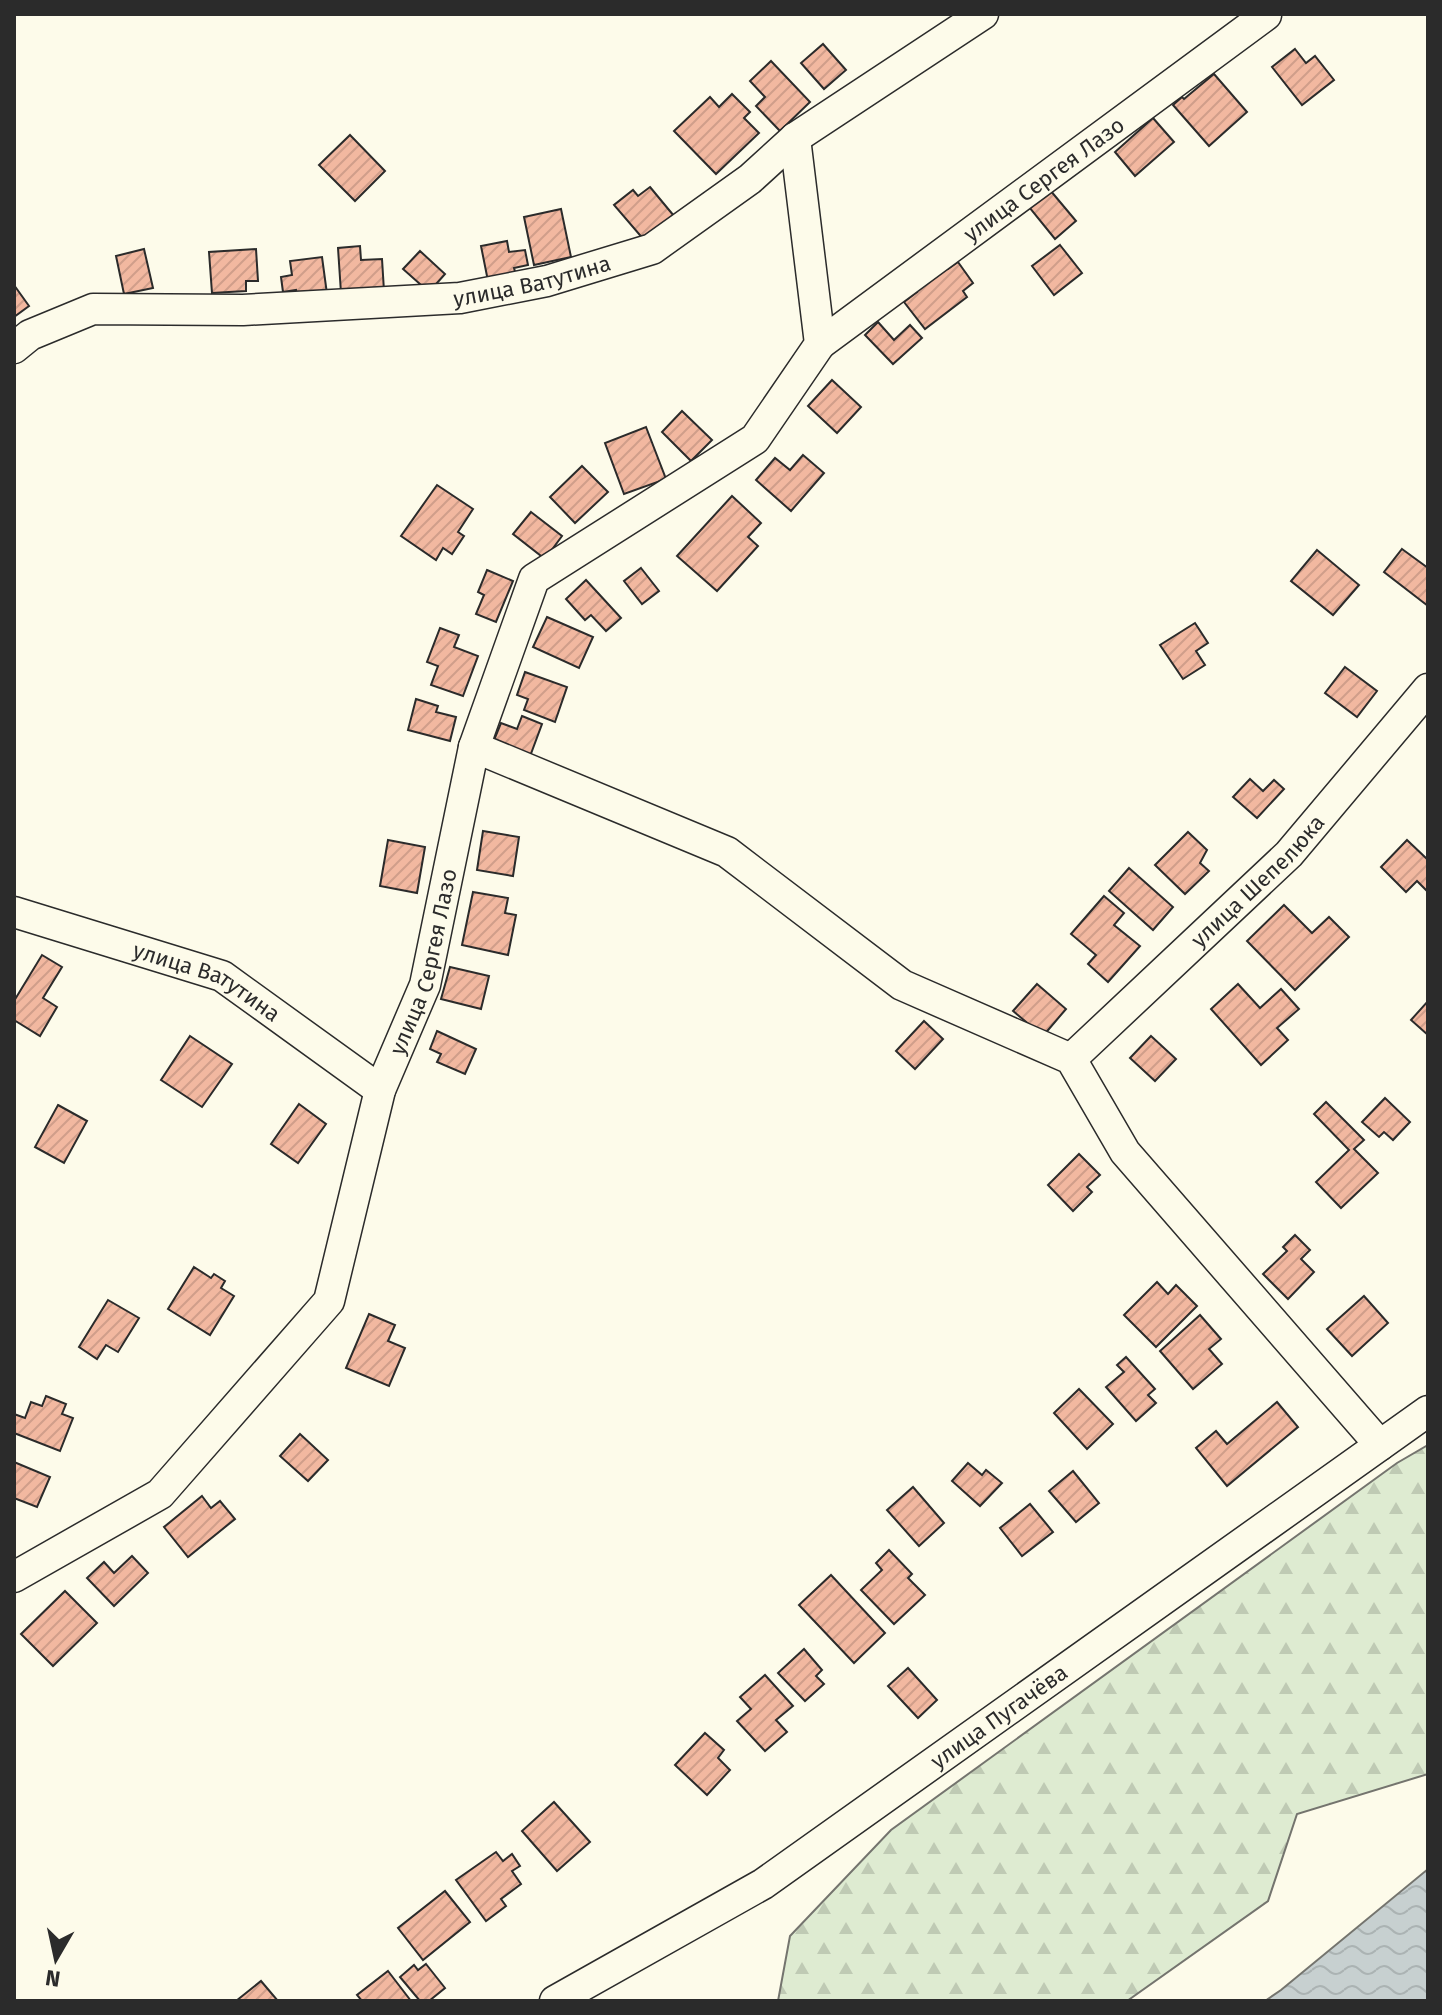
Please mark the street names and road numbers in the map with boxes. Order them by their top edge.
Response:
street label: улица Сергея Лазо [958,111,1130,248]
street label: улица Ватутина [453,249,614,312]
street label: улица Шепелюка [1185,809,1330,953]
street label: улица Сергея Лазо [384,866,463,1059]
street label: улица Ватутина [130,936,285,1028]
street label: улица Пугачёва [925,1659,1073,1775]

